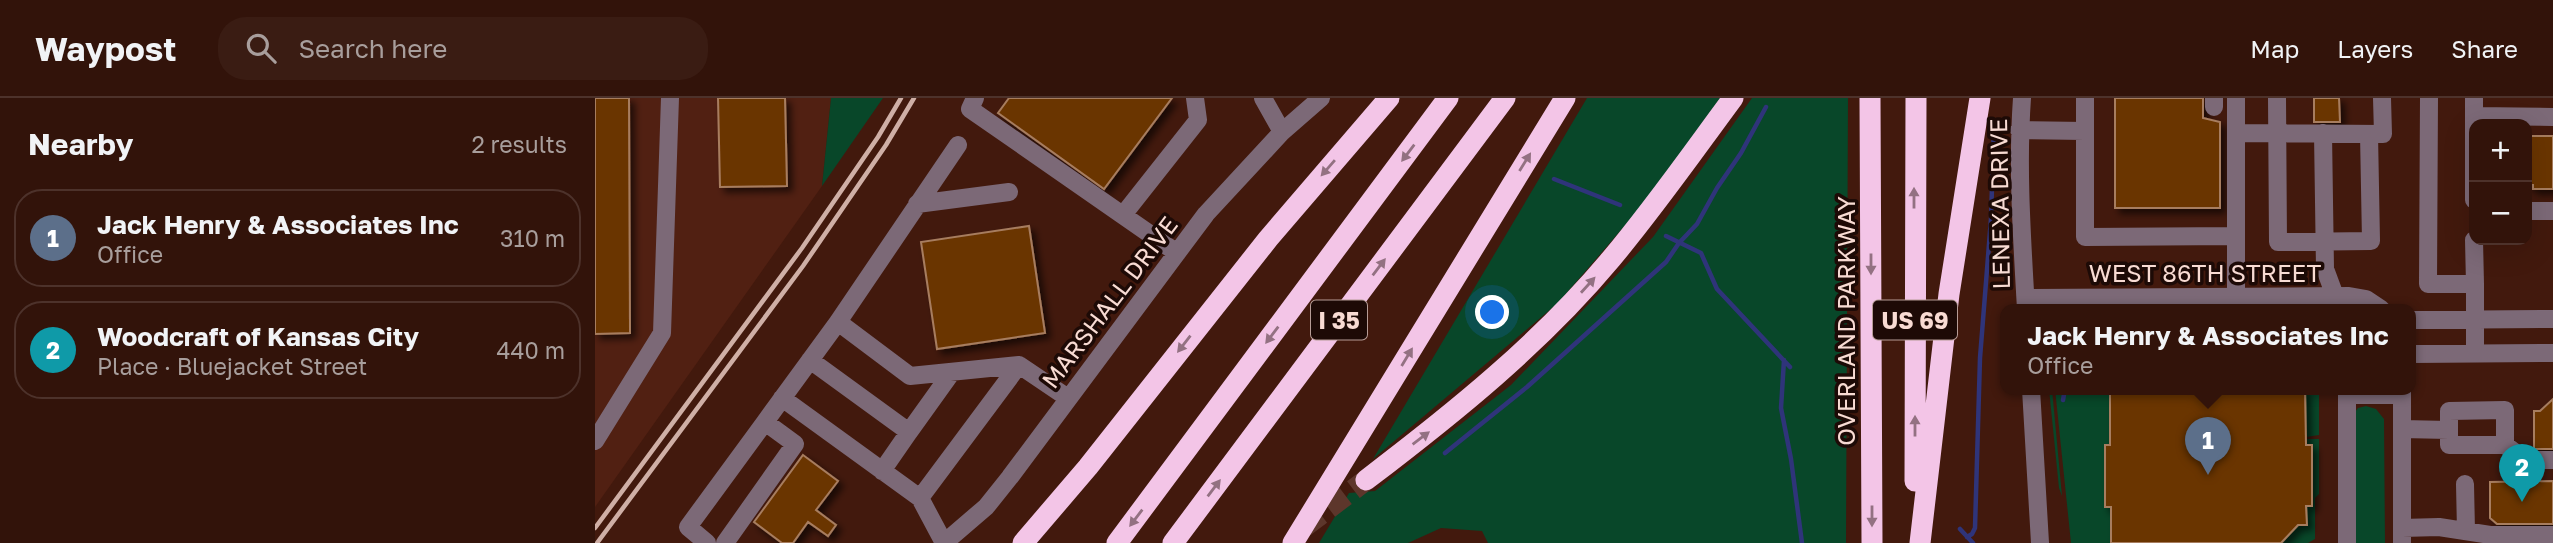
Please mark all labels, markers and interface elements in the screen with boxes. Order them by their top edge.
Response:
search box [218,17,708,80]
text: Waypost [35,29,176,68]
icon: search [242,29,280,67]
text: Search here [298,33,447,64]
text: Map [2250,34,2299,63]
text: Layers [2337,34,2413,63]
text: Share [2451,34,2518,63]
street label: LENEXA DRIVE [1983,118,2015,290]
map controls [2469,119,2532,245]
button: + [2469,119,2532,182]
text: Nearby [28,126,133,162]
text: 2 results [471,130,567,158]
one-way arrow [1401,144,1415,162]
one-way arrow [1518,152,1531,172]
one-way arrow [1320,159,1336,177]
button: − [2469,182,2532,245]
one-way arrow [1908,187,1920,209]
street label: OVERLAND PARKWAY [1831,196,1860,446]
text: Jack Henry & Associates Inc [97,209,459,240]
street label: MARSHALL DRIVE [1035,210,1183,394]
text: 1 [47,224,59,252]
text: 310 m [500,224,565,252]
text: Office [97,240,163,268]
one-way arrow [1865,253,1877,275]
one-way arrow [1372,257,1386,276]
street label: WEST 86TH STREET [2089,258,2321,287]
one-way arrow [1580,276,1595,293]
your location [1475,295,1509,329]
road number: I 35 [1311,300,1367,340]
road number: US 69 [1873,300,1957,340]
popup [2000,304,2416,395]
text: Jack Henry & Associates Inc [2027,320,2389,351]
text: Woodcraft of Kansas City [97,321,419,352]
one-way arrow [1265,326,1279,344]
one-way arrow [1176,334,1191,352]
text: 2 [46,336,60,364]
text: 440 m [497,336,565,364]
one-way arrow [1401,347,1413,366]
text: Office [2027,351,2093,379]
text: Place · Bluejacket Street [97,352,367,380]
one-way arrow [1909,415,1921,437]
pin: 1 [2185,417,2231,475]
one-way arrow [1412,432,1430,446]
pin: 2 [2499,444,2545,502]
one-way arrow [1207,479,1221,497]
one-way arrow [1866,505,1878,527]
one-way arrow [1129,509,1143,527]

